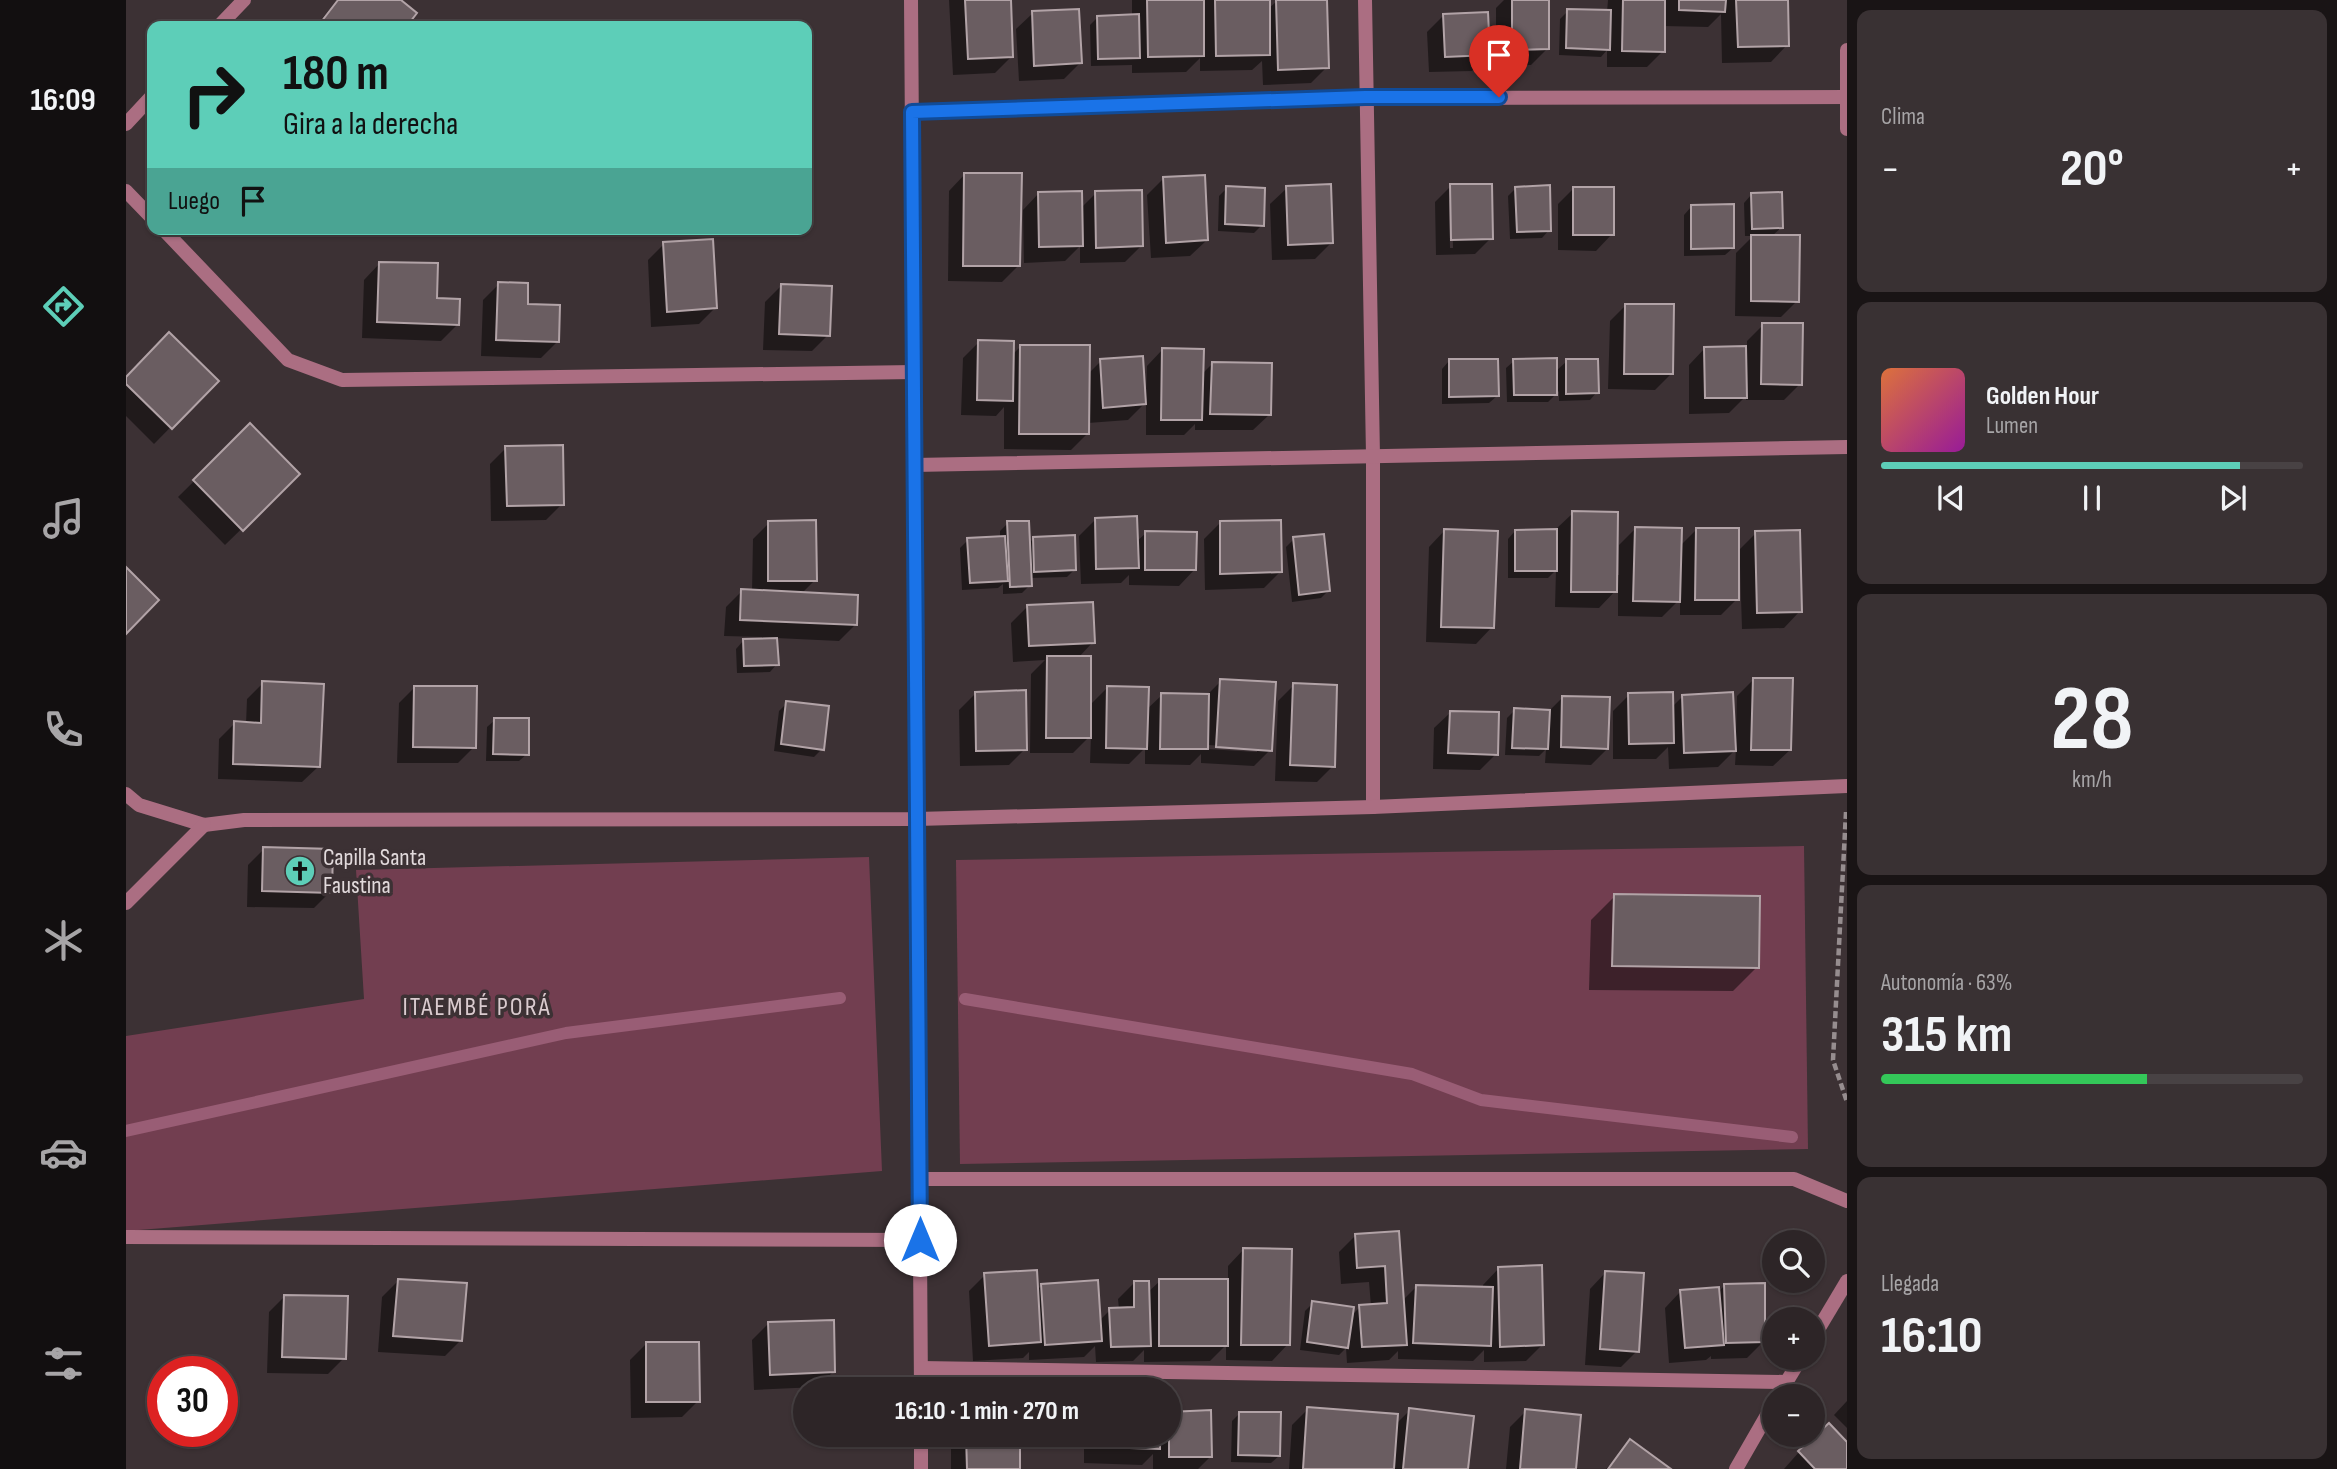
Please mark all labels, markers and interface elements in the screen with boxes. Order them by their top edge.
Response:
pin [1469,25,1529,97]
icon: arrive [1480,36,1518,74]
text: 180 m [283,45,389,104]
icon: right [168,49,259,140]
text: 16:09 [30,81,96,120]
text: Clima [1881,103,1925,131]
text: Gira a la derecha [283,105,458,144]
text: 20° [2060,138,2124,201]
text: − [1881,147,1900,192]
text: + [2284,147,2303,192]
icon: arrive [234,182,272,220]
text: Luego [168,186,220,217]
icon: directions [39,282,88,331]
text: Golden Hour [1986,381,2099,412]
text: Lumen [1986,412,2038,440]
icon: previous [1932,479,1970,517]
icon: pause [2073,479,2111,517]
icon: next [2214,479,2252,517]
icon: music [39,494,88,543]
text: 28 [2051,666,2133,775]
icon: phone [39,705,88,754]
text: km/h [2072,766,2112,794]
place label: Capilla Santa Faustina [323,843,426,900]
church icon: Capilla Santa Faustina [283,854,317,888]
icon: climate [39,916,88,965]
text: Autonomía · 63% [1881,969,2012,997]
district label: ITAEMBÉ PORÁ [402,992,552,1023]
text: 315 km [1881,1004,2012,1067]
icon: car [39,1128,88,1177]
position arrow [883,1203,957,1277]
map controls [1762,1230,1825,1447]
button: search [1762,1230,1825,1293]
text: Llegada [1881,1270,1939,1298]
text: 16:10 [1881,1305,1983,1368]
button: + [1762,1307,1825,1370]
icon: filters [39,1339,88,1388]
speed limit sign: 30 [147,1356,238,1447]
button: − [1762,1384,1825,1447]
text: 16:10 · 1 min · 270 m [895,1396,1079,1427]

